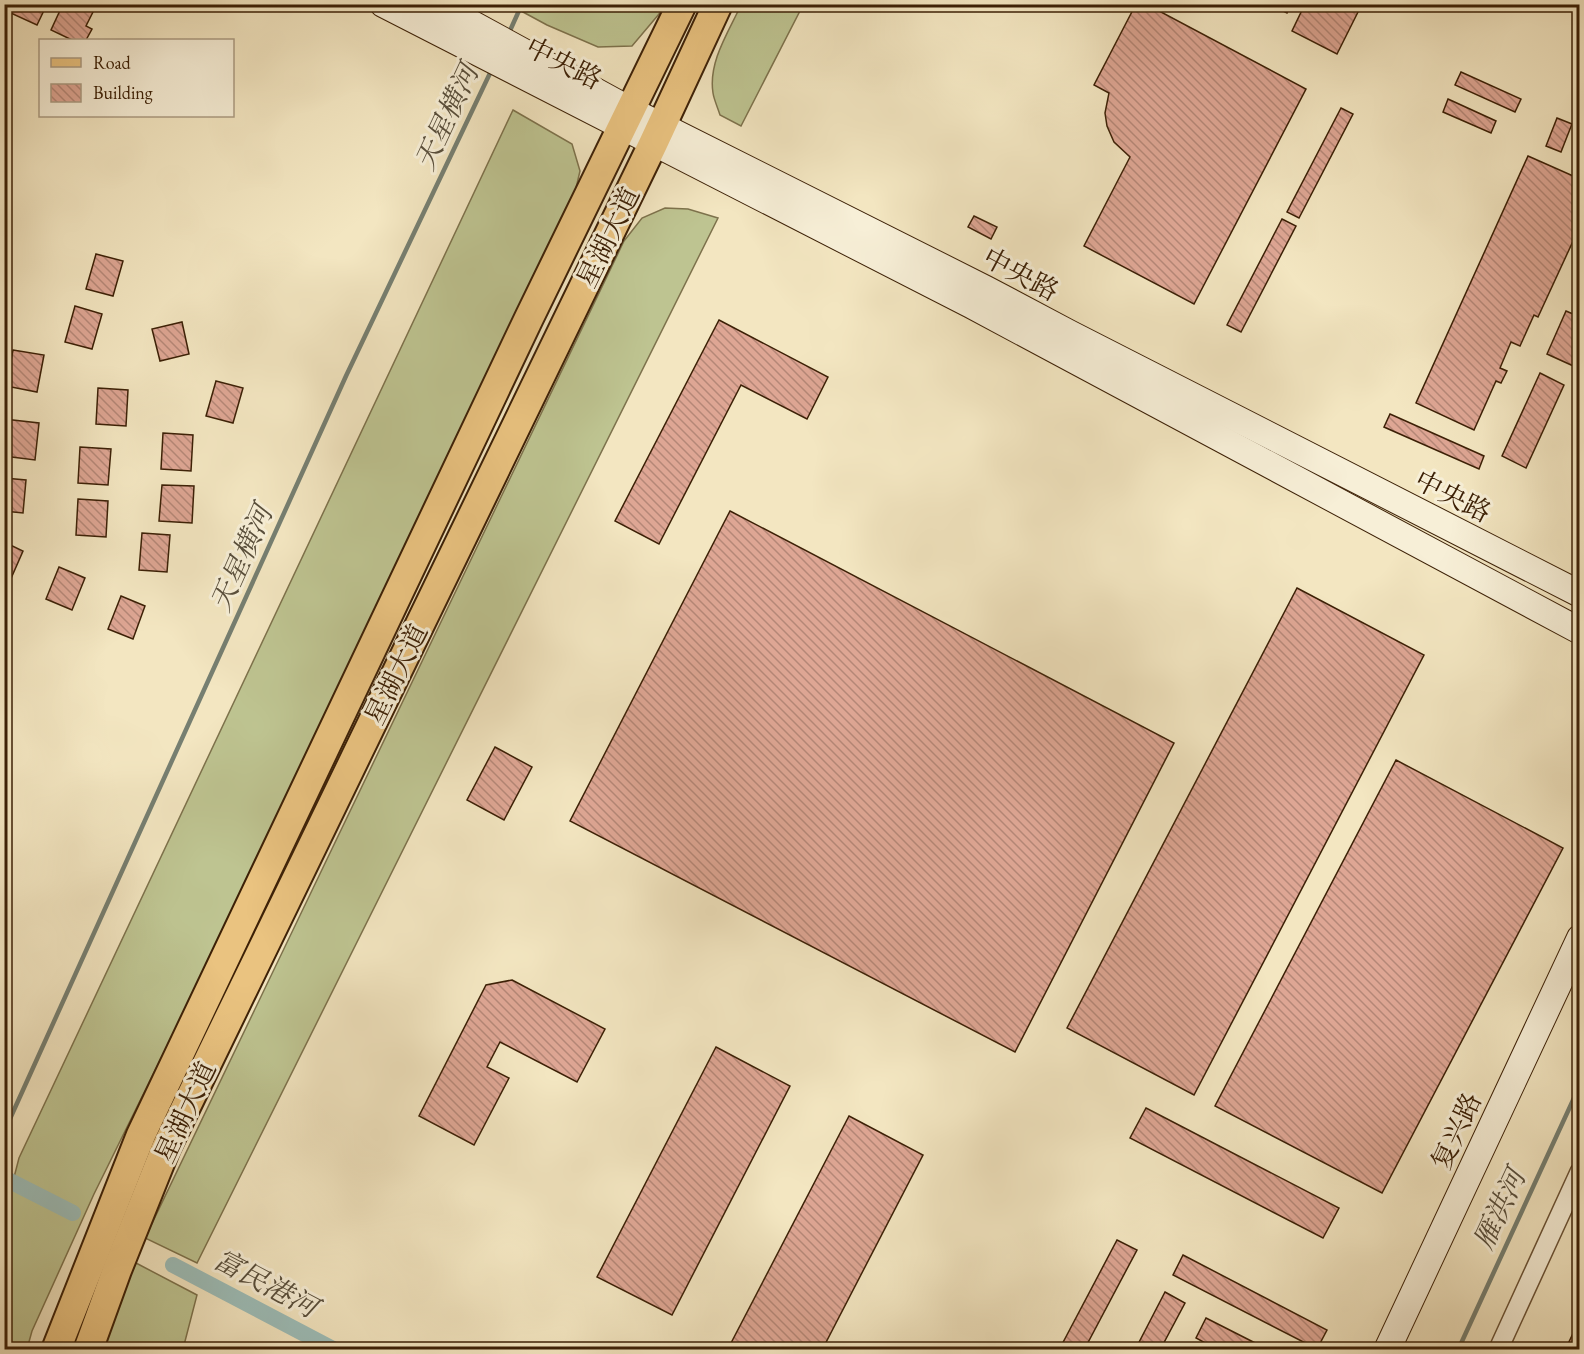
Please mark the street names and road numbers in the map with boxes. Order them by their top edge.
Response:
street label: 中央路 [520,29,608,97]
street label: 星湖大道 [569,181,647,293]
street label: 中央路 [977,240,1065,308]
street label: 中央路 [1409,462,1497,530]
street label: 星湖大道 [357,618,435,730]
street label: 星湖大道 [146,1056,224,1168]
street label: 复兴路 [1423,1087,1489,1175]

